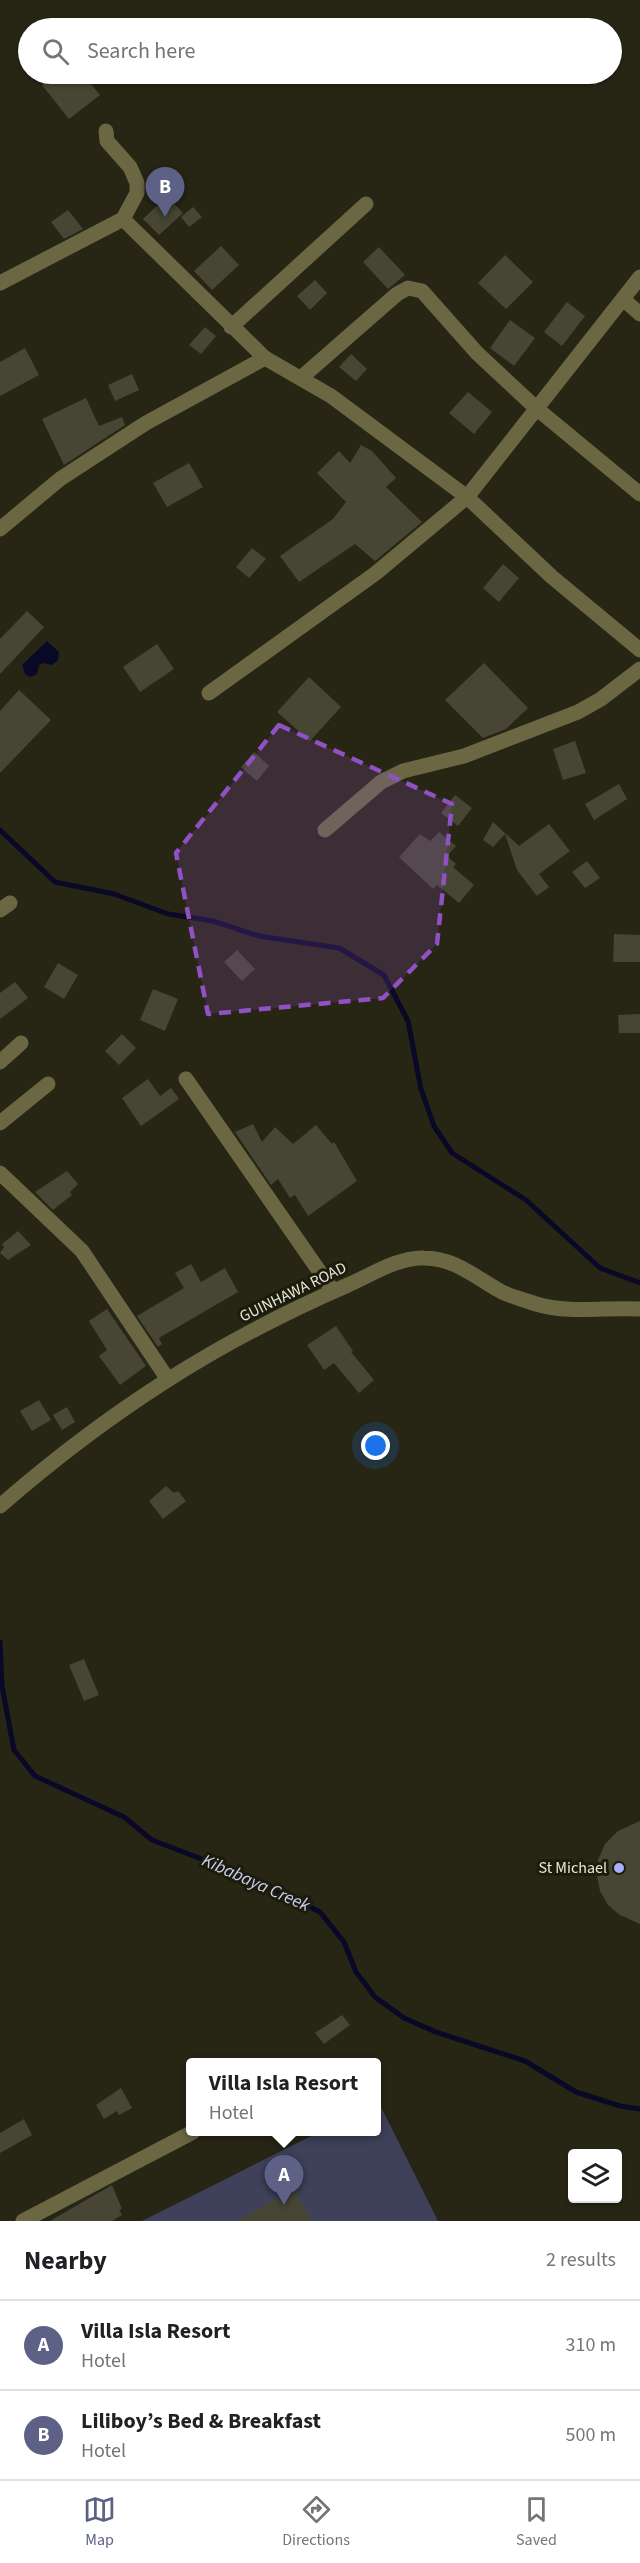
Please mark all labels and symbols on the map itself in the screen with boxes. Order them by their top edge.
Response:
pin: B [146,168,184,217]
street label: GUINHAWA ROAD [236,1257,350,1327]
your location [361,1431,390,1460]
water label: Kibabaya Creek [198,1848,314,1918]
place label: St Michael [539,1857,607,1879]
marker: St Michael [612,1861,626,1875]
pin: A [264,2156,304,2205]

